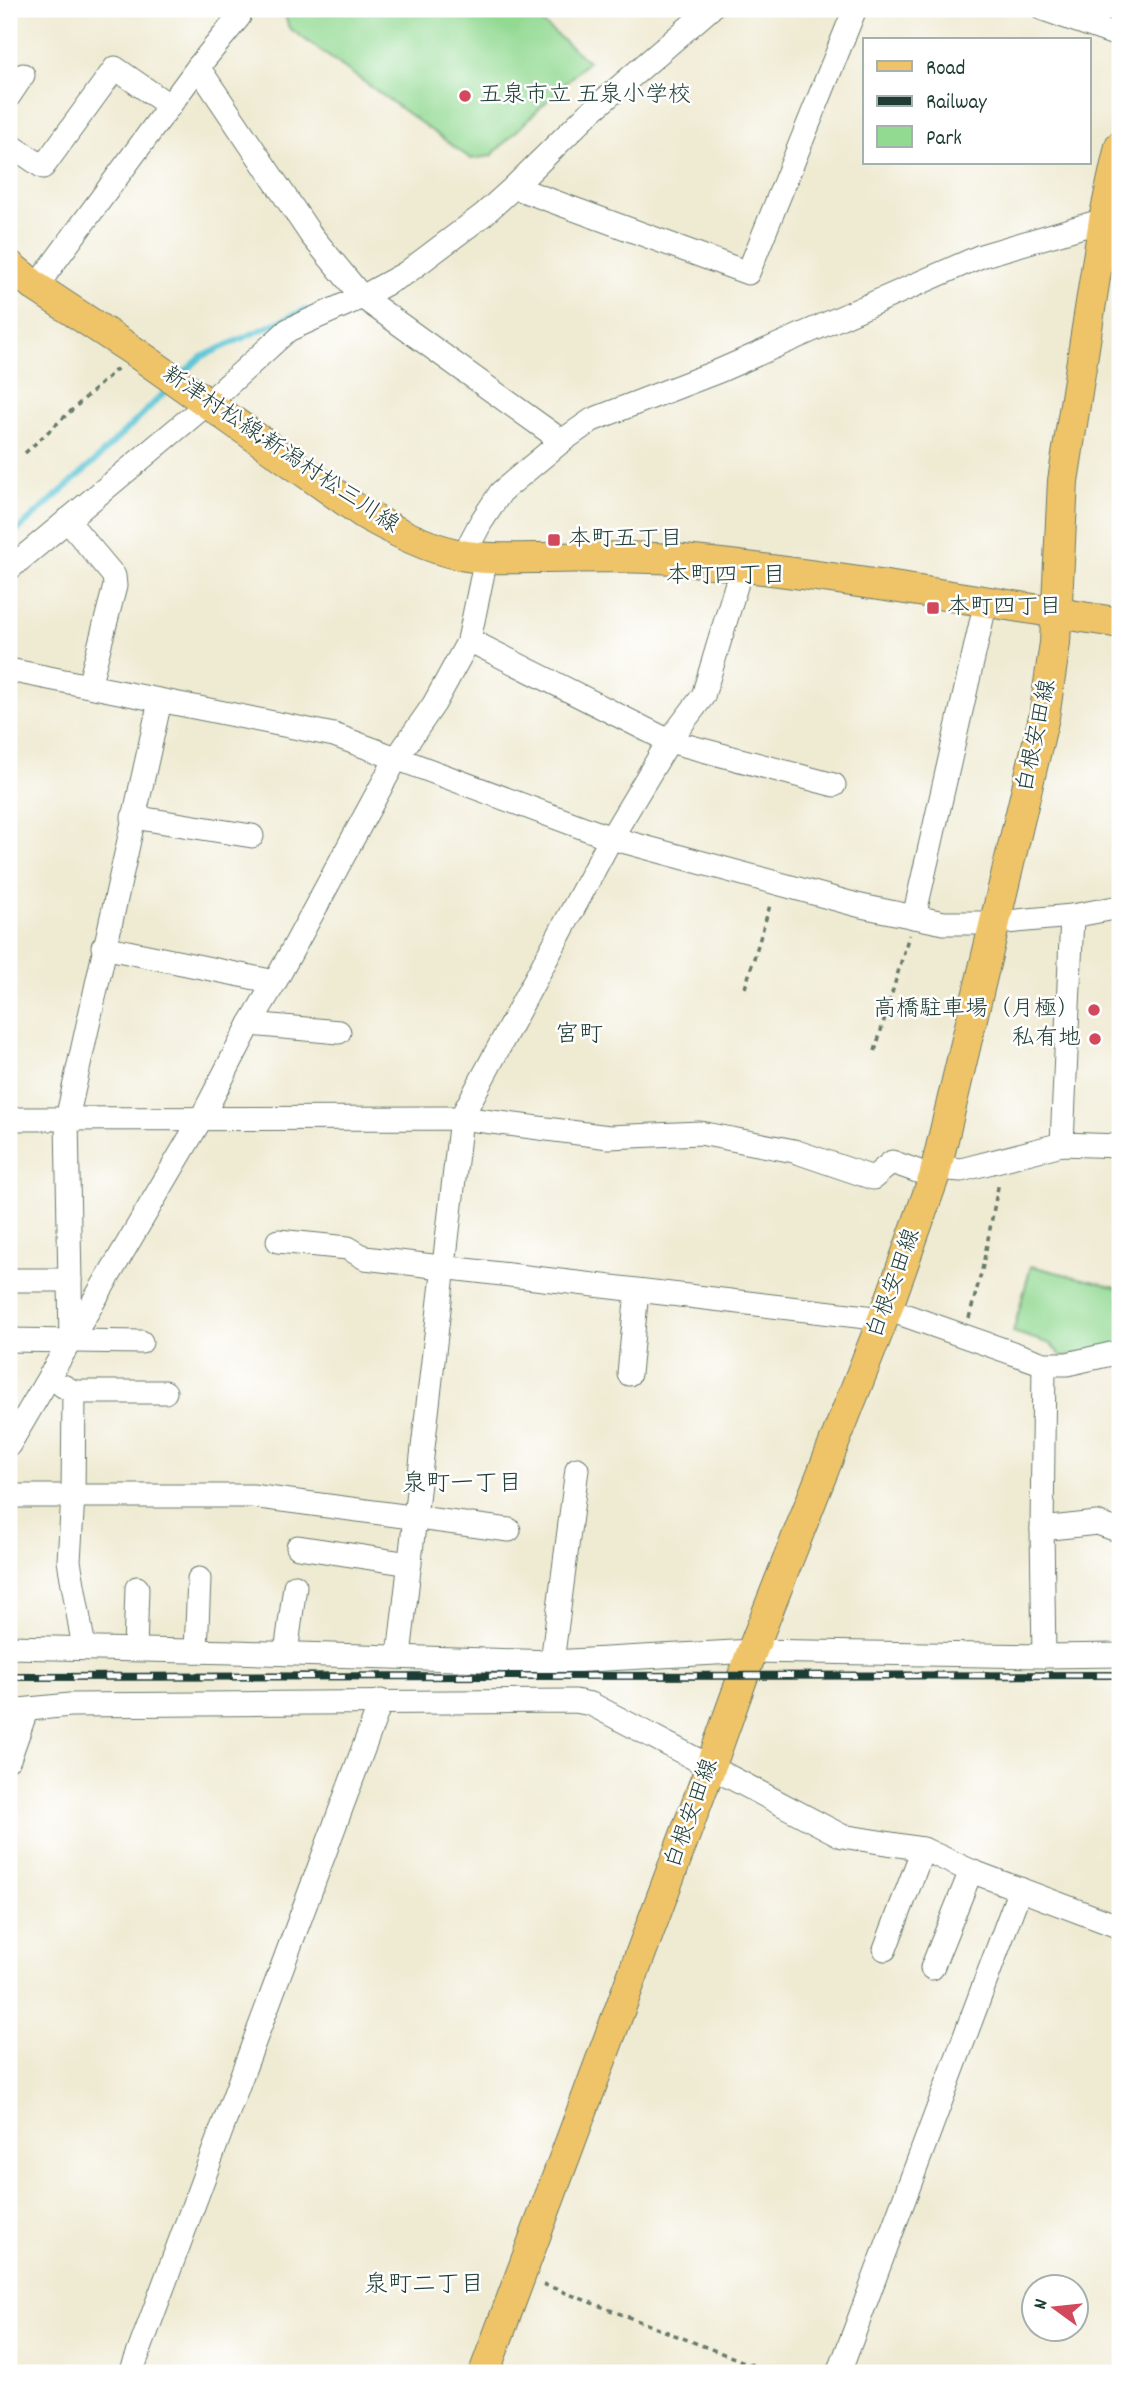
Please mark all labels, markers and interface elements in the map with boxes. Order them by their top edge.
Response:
legend [863,38,1090,164]
text: Road [926,55,965,85]
place label: 五泉市立 五泉小学校 [479,80,691,113]
marker: 五泉市立 五泉小学校 [457,88,473,104]
text: Railway [926,89,987,119]
text: Park [926,125,962,155]
street label: 新津村松線;新潟村松三川線 [155,359,405,543]
place label: 本町五丁目 [568,524,683,557]
marker: 本町五丁目 [546,532,562,548]
district label: 本町四丁目 [666,560,786,594]
place label: 本町四丁目 [947,592,1062,625]
marker: 本町四丁目 [925,600,941,616]
street label: 白根安田線 [1010,676,1066,796]
place label: 高橋駐車場（月極） [873,994,1080,1027]
marker: 高橋駐車場（月極） [1086,1002,1102,1018]
district label: 宮町 [555,1019,603,1053]
place label: 私有地 [1012,1023,1081,1056]
marker: 私有地 [1087,1031,1103,1047]
street label: 白根安田線 [860,1224,930,1344]
district label: 泉町一丁目 [402,1468,522,1502]
street label: 白根安田線 [658,1754,728,1874]
district label: 泉町二丁目 [364,2269,484,2303]
north arrow [1020,2274,1090,2344]
text: N [1028,2296,1056,2313]

